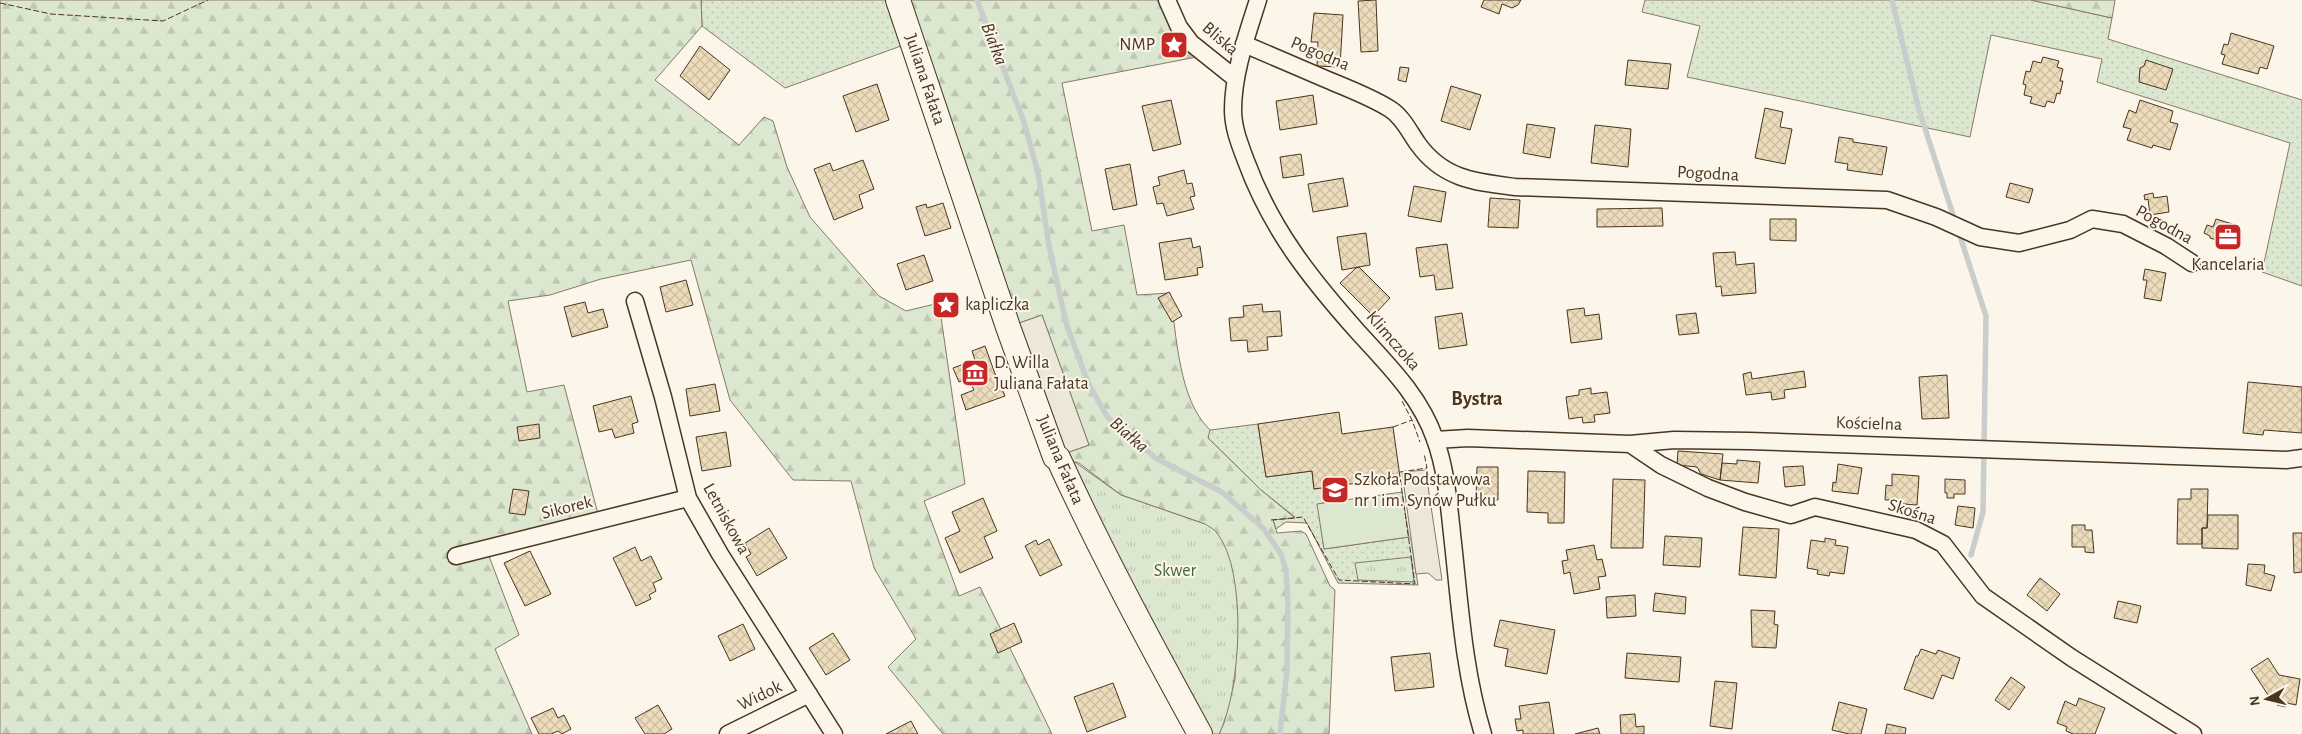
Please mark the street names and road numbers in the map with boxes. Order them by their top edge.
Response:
street label: Bliska [1199,19,1241,59]
street label: Juliana Fałata [901,32,948,127]
street label: Pogodna [1288,34,1352,74]
street label: Pogodna [1677,163,1739,185]
street label: Pogodna [2133,202,2195,248]
street label: Klimczoka [1363,308,1423,374]
street label: Juliana Fałata [1033,413,1087,507]
street label: Kościelna [1835,414,1903,434]
street label: Letniskowa [699,480,753,558]
street label: Sikorek [540,493,595,523]
street label: Skośna [1886,496,1938,528]
street label: Widok [735,677,786,714]

